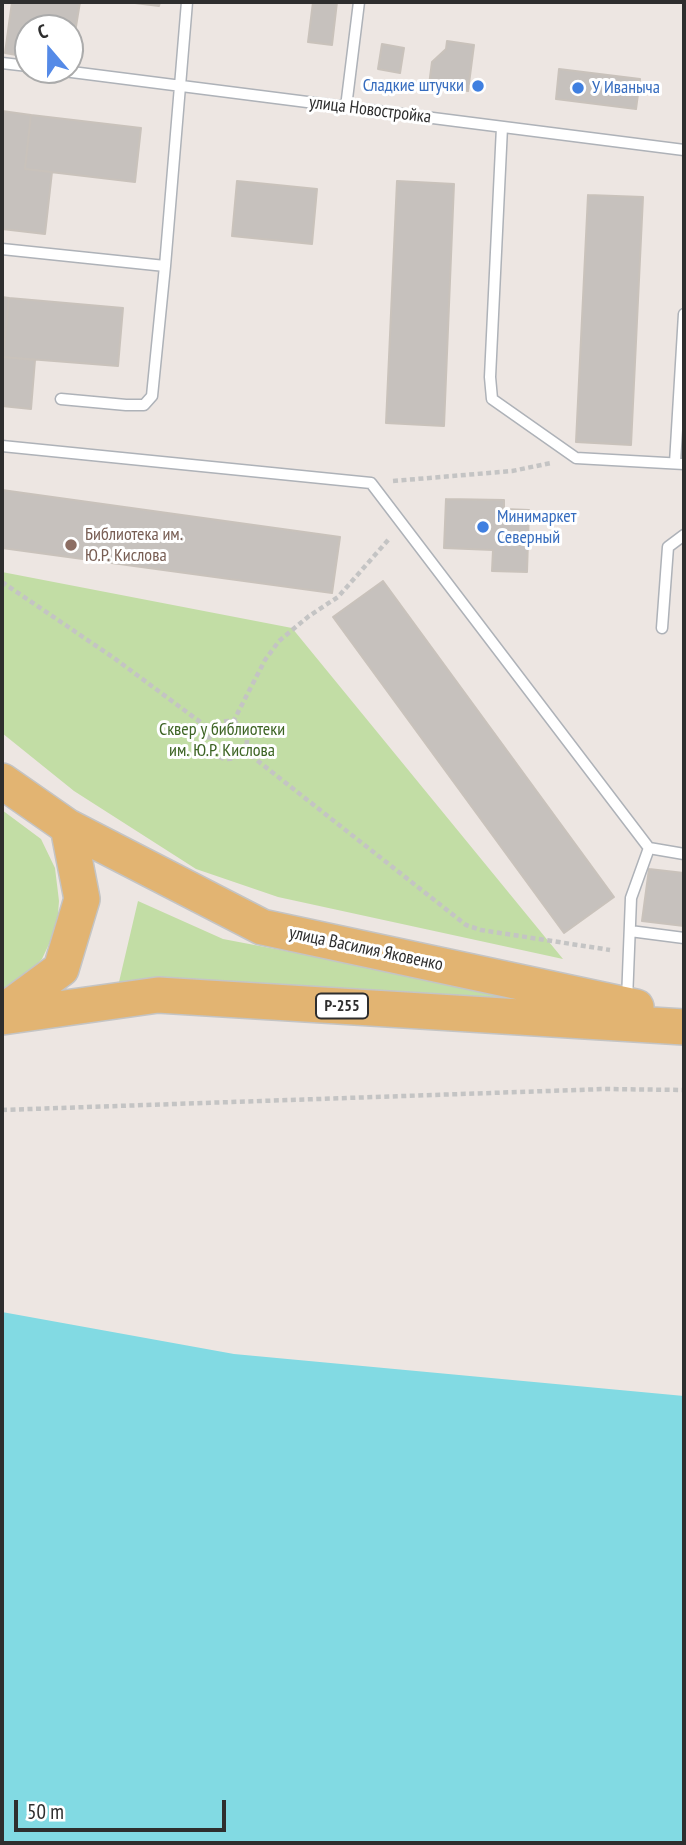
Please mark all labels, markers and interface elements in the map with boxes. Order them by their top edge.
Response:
north arrow [14,14,84,84]
text: С [34,18,51,44]
place label: Сладкие штучки [363,75,464,97]
place label: У Иваныча [592,77,660,99]
marker: Сладкие штучки [470,78,486,94]
marker: У Иваныча [570,80,586,96]
street label: улица Новостройка [308,92,432,128]
place label: Минимаркет Северный [497,506,577,548]
marker: Минимаркет Северный [475,519,491,535]
place label: Библиотека им. Ю.Р. Кислова [85,524,183,566]
marker: Библиотека им. Ю.Р. Кислова [63,537,79,553]
park label: Сквер у библиотеки им. Ю.Р. Кислова [159,719,285,762]
street label: улица Василия Яковенко [287,922,445,976]
road number: Р-255 [316,994,368,1018]
scale bar [18,1786,229,1830]
text: 50 m [27,1798,64,1825]

